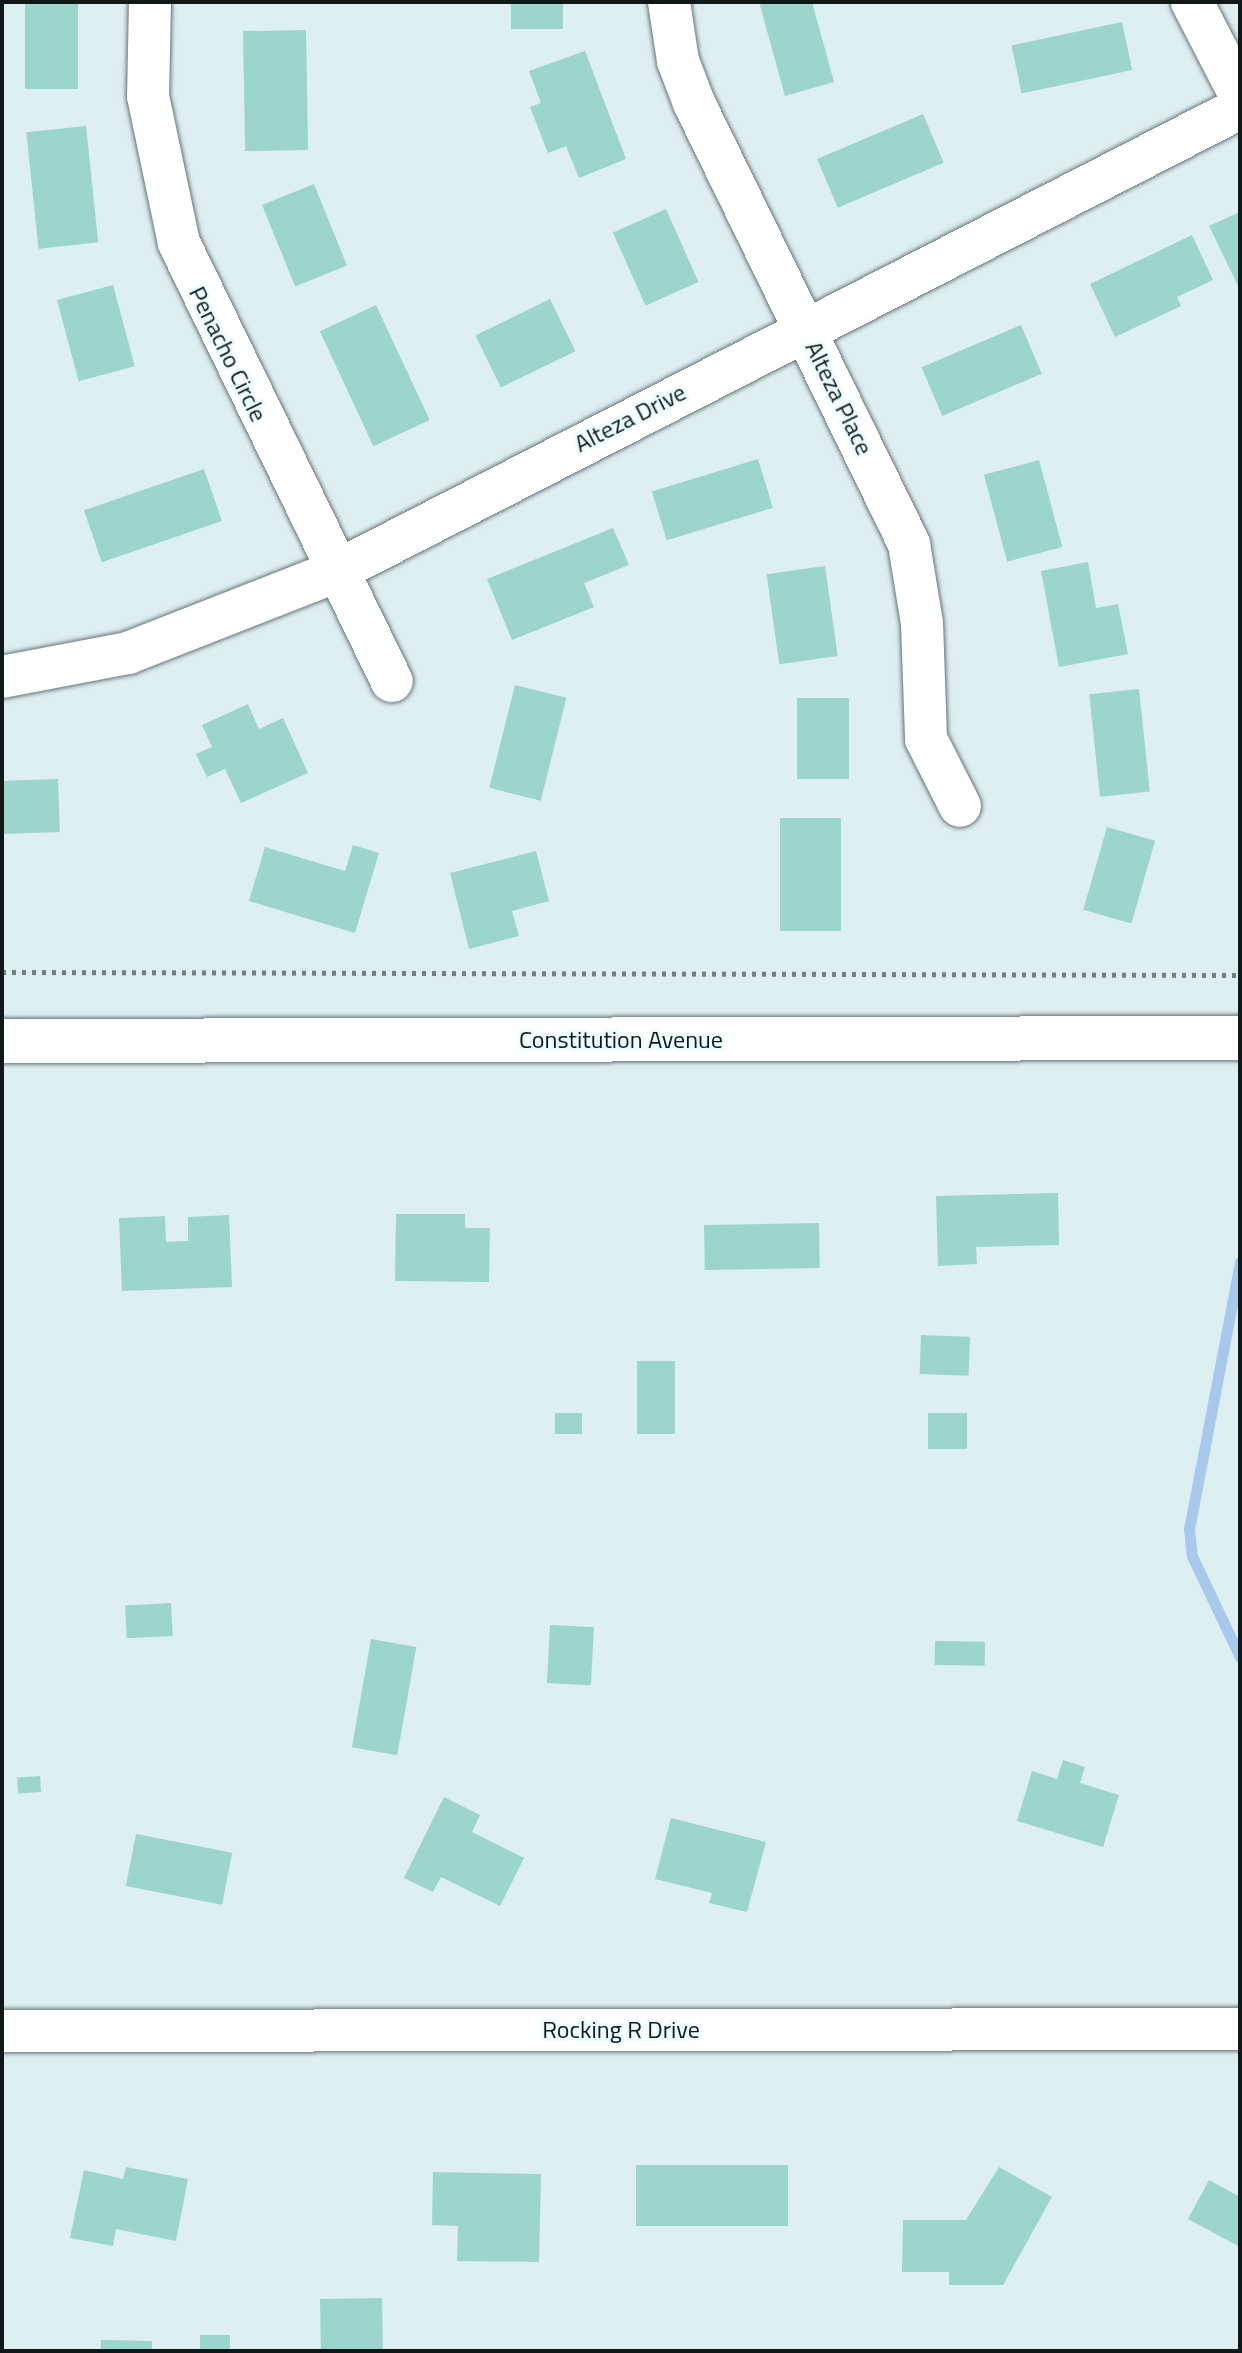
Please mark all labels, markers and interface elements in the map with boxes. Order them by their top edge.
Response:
street label: Penacho Circle [183,282,273,426]
street label: Alteza Place [799,336,879,460]
street label: Alteza Drive [570,378,690,458]
street label: Constitution Avenue [519,1026,723,1054]
street label: Rocking R Drive [542,2016,700,2044]

